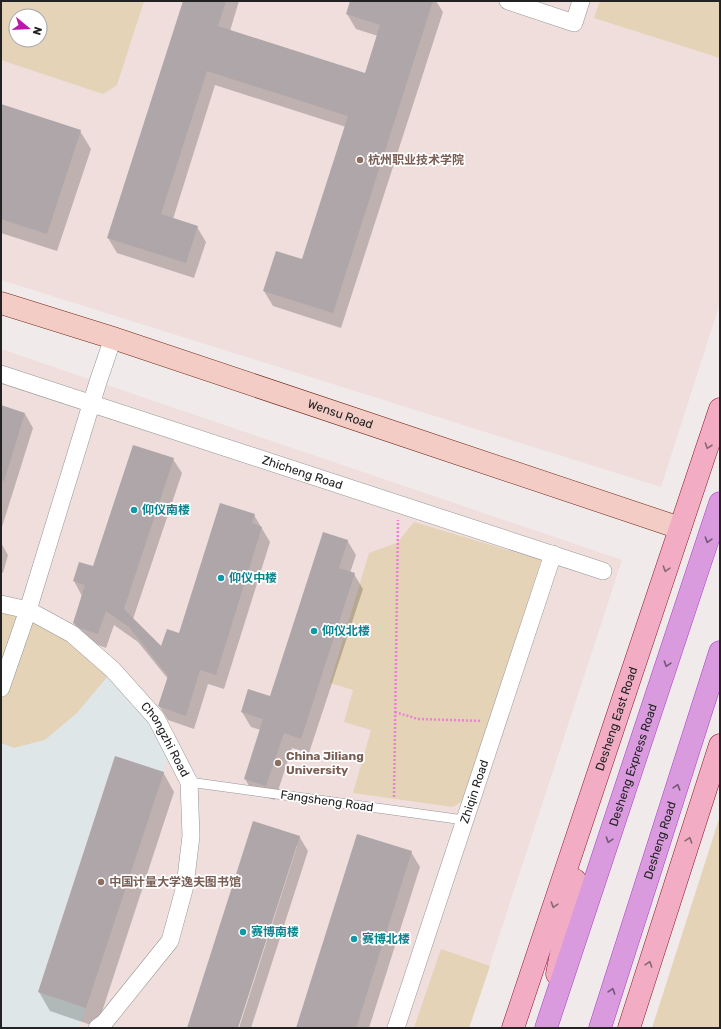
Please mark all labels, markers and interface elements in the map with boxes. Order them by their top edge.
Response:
north arrow [8,8,48,48]
text: N [30,25,44,37]
place label: 杭州职业技术学院 [368,153,464,167]
marker: 杭州职业技术学院 [355,155,365,165]
street label: Wensu Road [306,397,375,432]
one-way arrow [704,442,712,449]
street label: Zhicheng Road [260,453,344,492]
place label: 仰仪南楼 [142,503,190,517]
marker: 仰仪南楼 [129,505,139,515]
one-way arrow [704,536,713,543]
one-way arrow [662,565,671,572]
place label: 仰仪中楼 [229,571,277,585]
marker: 仰仪中楼 [216,573,226,583]
place label: 仰仪北楼 [322,624,370,638]
marker: 仰仪北楼 [309,626,319,636]
one-way arrow [663,660,672,667]
street label: Desheng East Road [593,665,640,773]
street label: Chongzhi Road [138,699,192,779]
street label: Desheng Express Road [606,702,660,828]
place label: China Jiliang University [286,749,364,777]
marker: China Jiliang University [273,758,283,768]
street label: Zhiqin Road [457,758,491,825]
one-way arrow [672,784,681,791]
street label: Fangsheng Road [280,788,374,814]
street label: Desheng Road [641,800,679,881]
one-way arrow [605,837,613,844]
one-way arrow [684,837,693,844]
place label: 中国计量大学逸夫图书馆 [109,875,241,889]
marker: 中国计量大学逸夫图书馆 [96,877,106,887]
one-way arrow [550,901,559,908]
place label: 赛博南楼 [251,925,299,939]
marker: 赛博南楼 [238,927,248,937]
place label: 赛博北楼 [362,932,410,946]
marker: 赛博北楼 [349,934,359,944]
one-way arrow [645,961,653,968]
one-way arrow [607,988,616,995]

